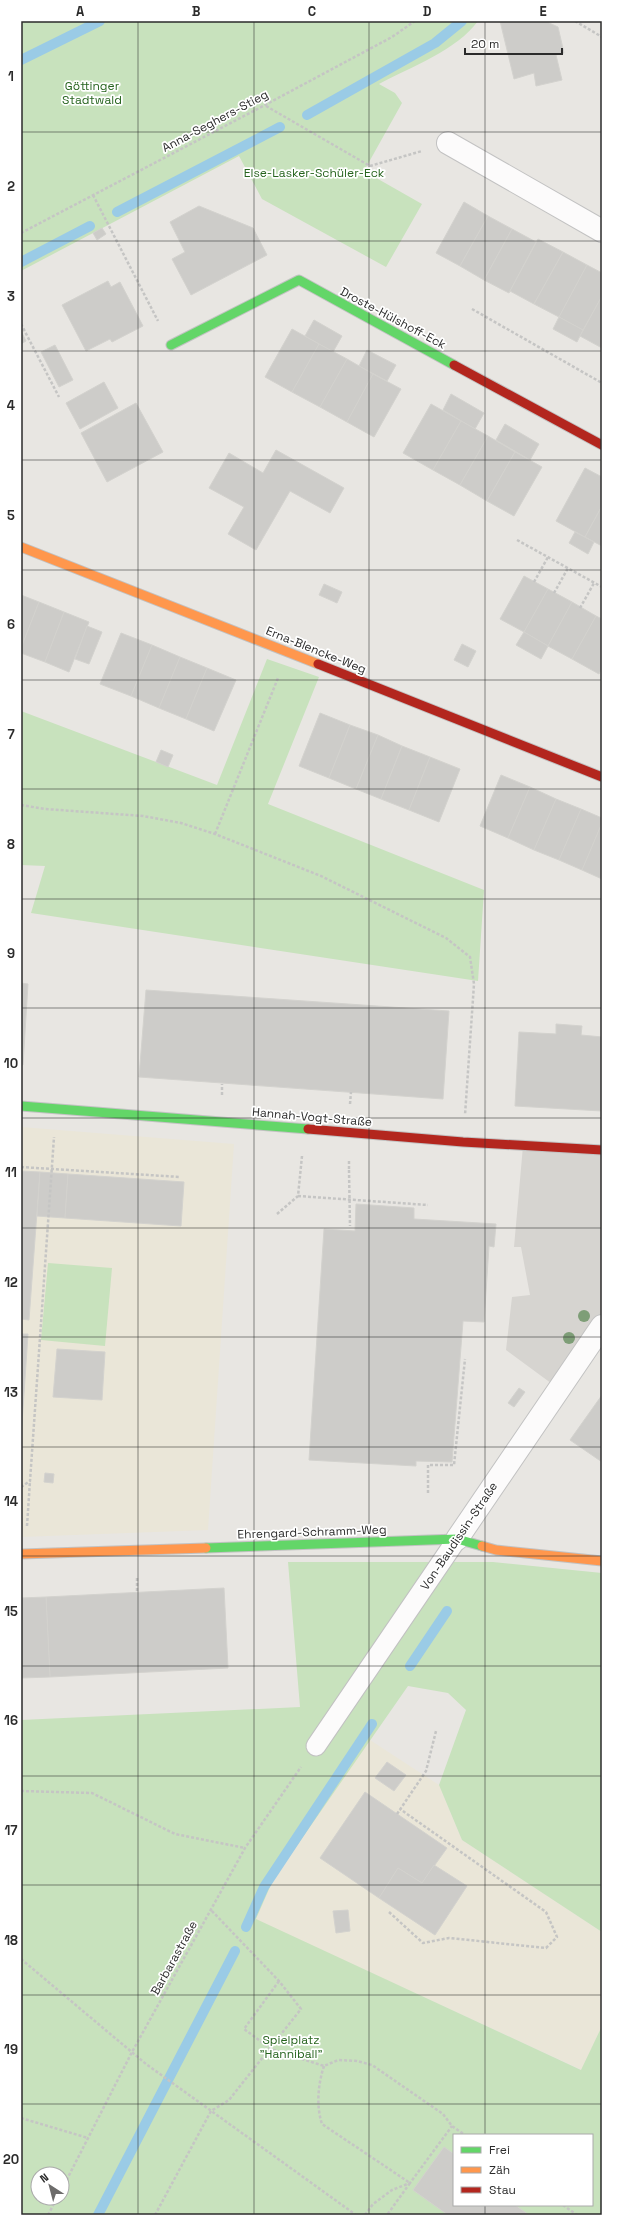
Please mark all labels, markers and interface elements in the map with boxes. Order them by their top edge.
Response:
text: A [76,3,85,20]
text: B [192,3,201,20]
text: C [308,3,316,20]
text: D [423,3,432,20]
text: E [539,3,547,20]
scale bar [465,30,562,56]
text: 20 m [471,36,499,52]
text: 1 [8,68,14,85]
park label: Göttinger Stadtwald [62,78,122,108]
street label: Anna-Seghers-Stieg [159,86,271,156]
park label: Else-Lasker-Schüler-Eck [244,165,385,181]
text: 2 [7,178,15,195]
street label: Droste-Hülshoff-Eck [337,283,449,353]
text: 3 [7,288,15,305]
text: 4 [7,397,15,414]
text: 5 [7,507,15,524]
text: 6 [7,616,15,633]
street label: Erna-Blencke-Weg [263,623,369,677]
text: 7 [7,726,15,743]
text: 8 [7,836,15,853]
text: 9 [7,945,15,962]
text: 10 [4,1055,18,1072]
street label: Hannah-Vogt-Straße [251,1104,373,1130]
text: 11 [5,1164,17,1181]
text: 12 [4,1274,18,1291]
text: 13 [4,1384,18,1401]
street label: Von-Baudissin-Straße [417,1479,501,1593]
text: 14 [4,1493,18,1510]
street label: Ehrengard-Schramm-Weg [237,1521,387,1543]
text: 15 [4,1603,18,1620]
text: 16 [4,1712,18,1729]
text: 17 [4,1822,18,1839]
street label: Barbarastraße [147,1918,201,1998]
text: 18 [4,1932,18,1949]
park label: Spielplatz "Hanniball" [259,2032,323,2062]
text: 19 [4,2041,18,2058]
legend [453,2134,593,2206]
text: Frei [489,2142,510,2158]
text: 20 [3,2151,19,2168]
text: Zäh [489,2162,510,2178]
north arrow [30,2166,70,2206]
text: N [37,2170,51,2186]
text: Stau [489,2182,516,2198]

